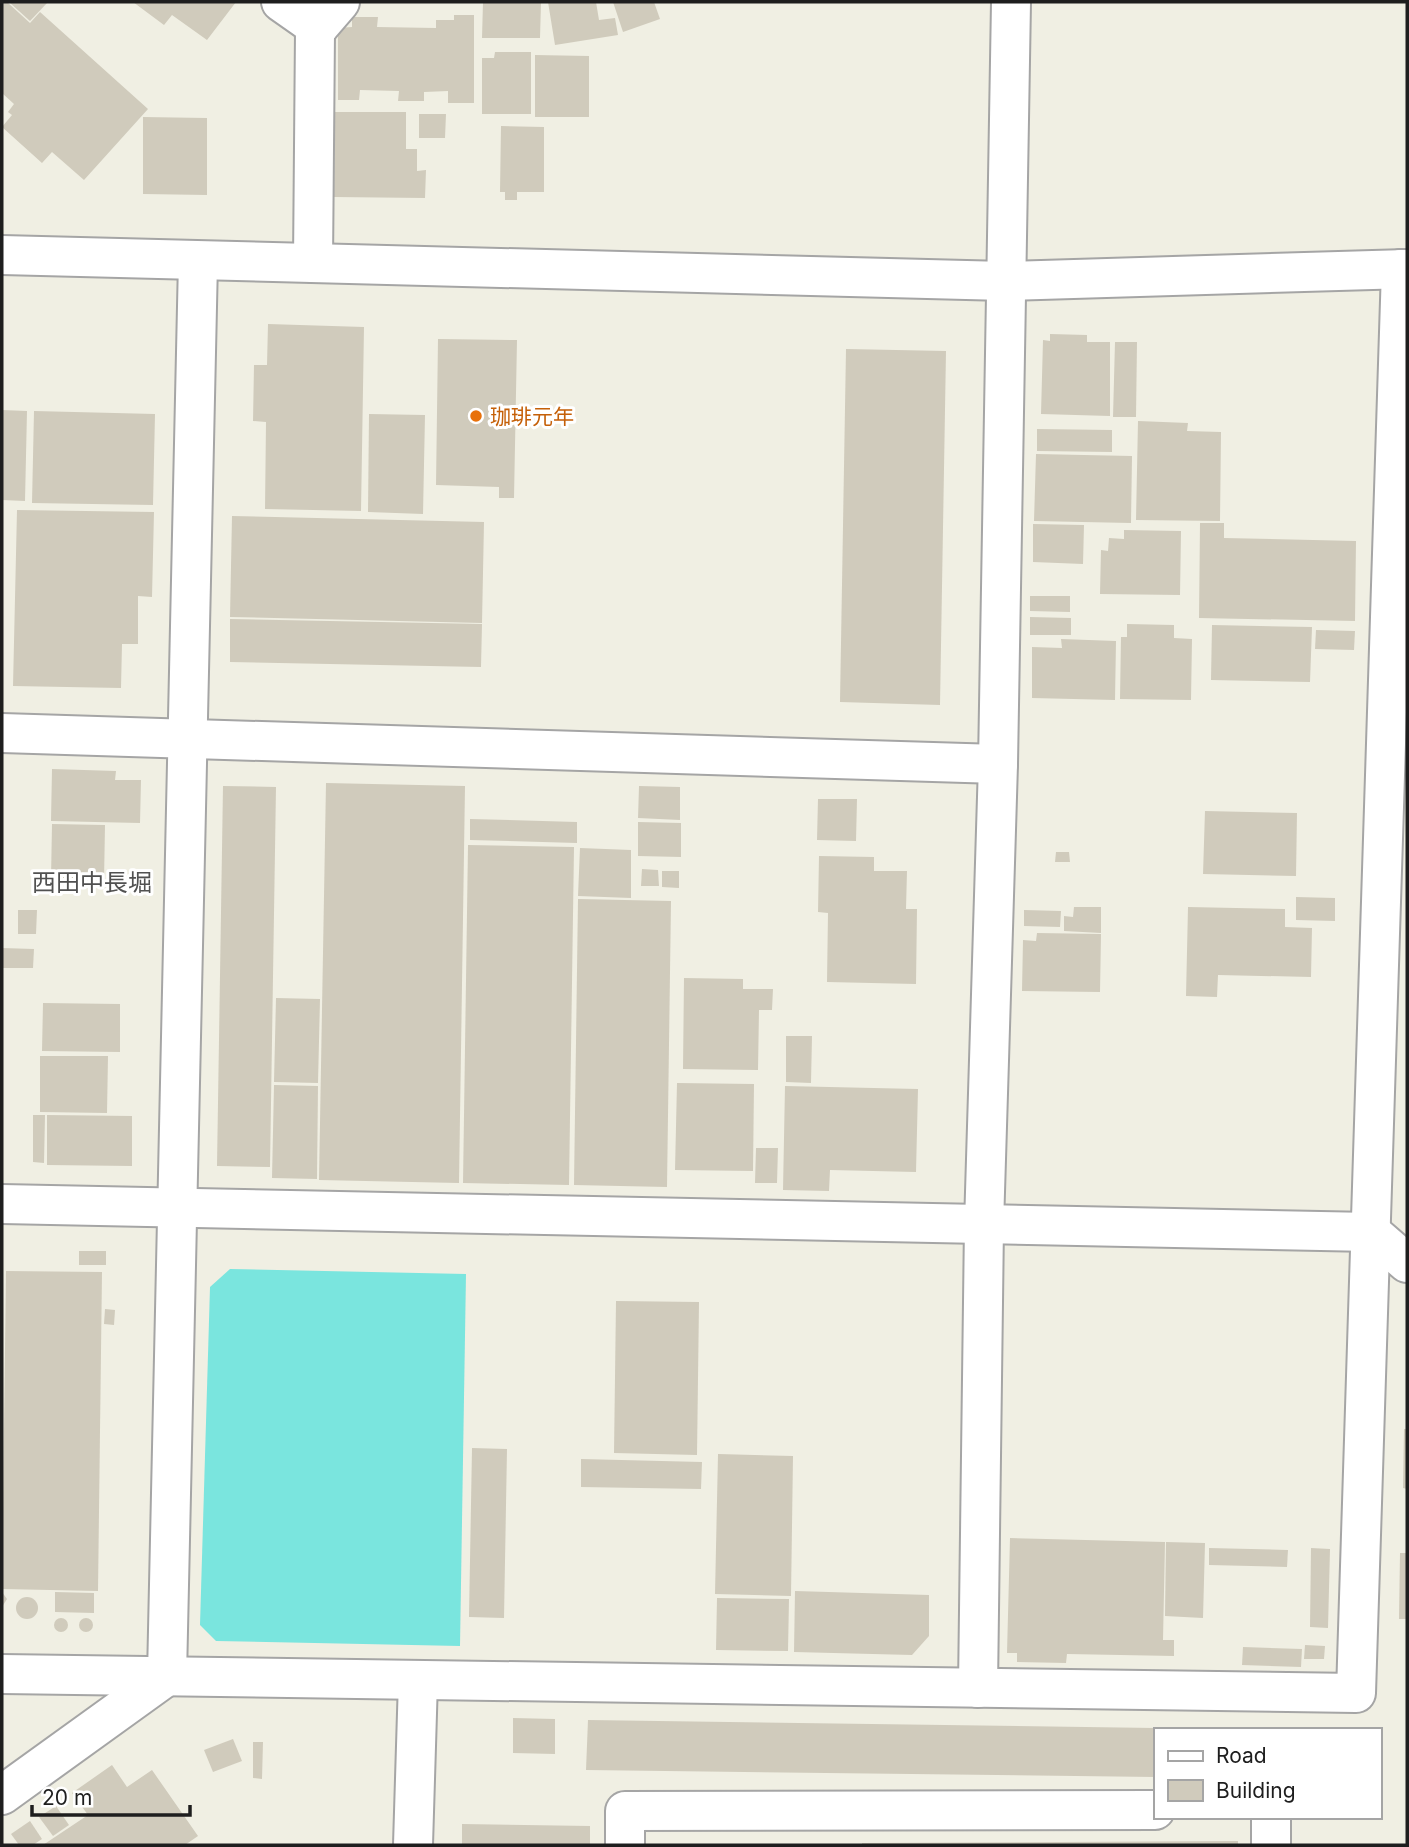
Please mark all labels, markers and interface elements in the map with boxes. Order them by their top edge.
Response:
place label: 珈琲元年 [490,404,574,429]
marker: 珈琲元年 [468,408,484,424]
district label: 西田中長堀 [32,868,152,897]
legend [1154,1728,1381,1819]
text: Road [1216,1743,1267,1768]
scale bar [32,1773,189,1817]
text: Building [1216,1778,1296,1803]
text: 20 m [42,1785,92,1810]

